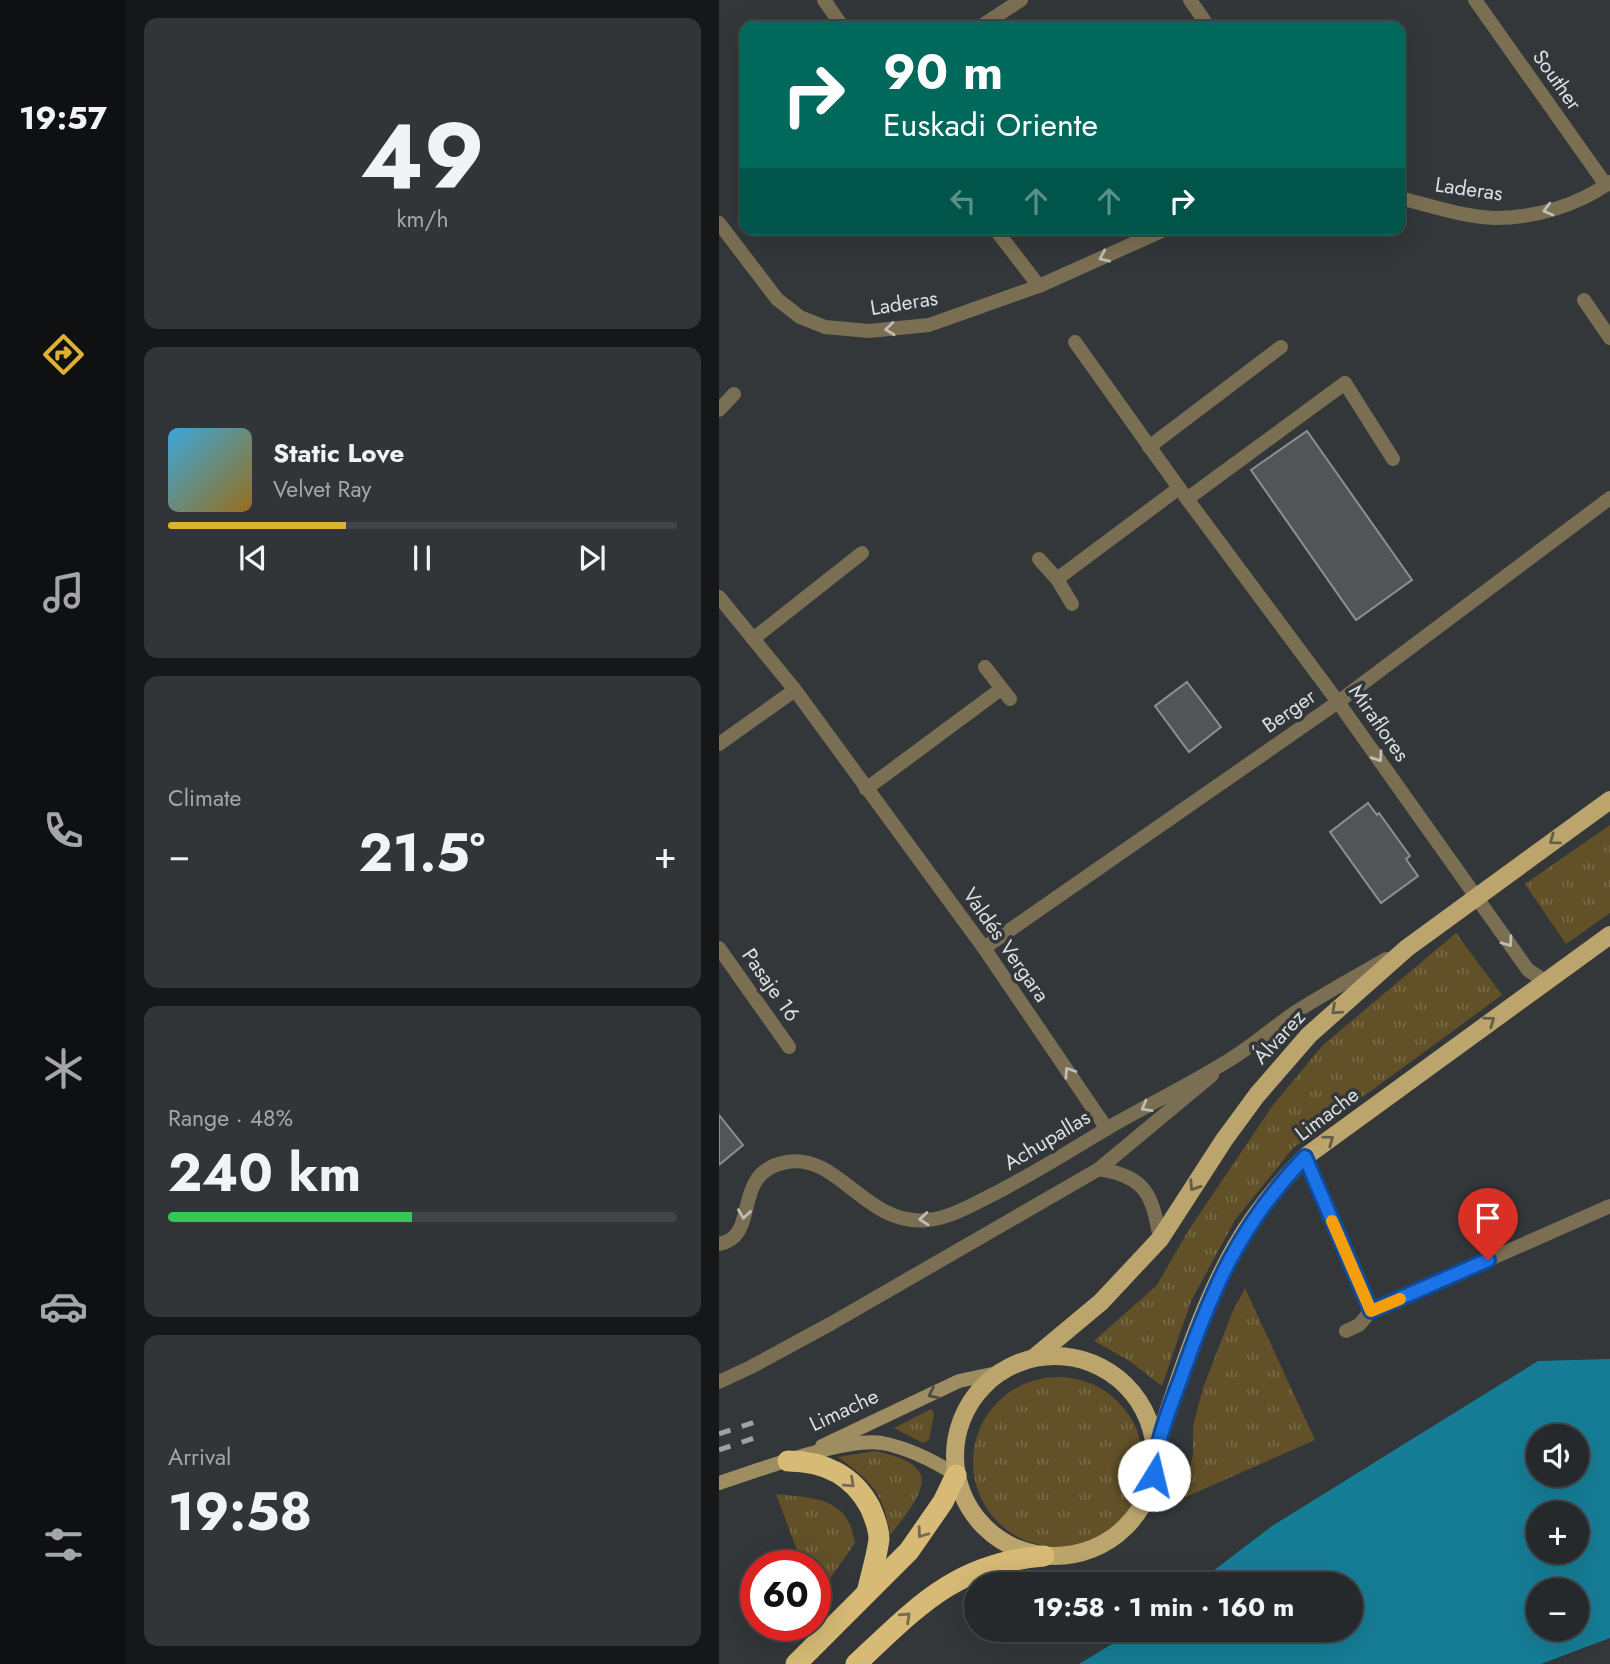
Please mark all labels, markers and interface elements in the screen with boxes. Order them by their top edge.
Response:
text: 90 m [883,37,1003,107]
street label: Souther [1525,44,1589,117]
icon: right [768,49,859,140]
text: 49 [360,91,485,222]
text: 19:57 [19,95,107,141]
text: Euskadi Oriente [883,102,1098,148]
street label: Laderas [1433,169,1505,209]
icon: left [944,182,982,220]
icon: ahead [1017,182,1055,220]
icon: ahead [1090,182,1128,220]
icon: right [1163,182,1201,220]
text: km/h [397,202,448,236]
one-way arrow [1542,202,1554,216]
one-way arrow [1099,249,1111,263]
street label: Laderas [868,283,940,323]
one-way arrow [884,321,895,336]
icon: directions [39,330,88,379]
text: Static Love [273,434,405,472]
text: Velvet Ray [273,472,371,506]
icon: previous [234,539,272,577]
icon: pause [403,539,441,577]
icon: next [573,539,611,577]
icon: music [39,568,88,617]
street label: Miraflores [1341,678,1417,768]
street label: Berger [1256,681,1323,740]
one-way arrow [1369,750,1382,762]
text: Climate [168,781,241,815]
icon: phone [39,806,88,855]
text: 21.5° [359,815,485,891]
text: − [168,827,190,882]
text: + [654,827,677,882]
one-way arrow [1549,832,1562,844]
street label: Valdés Vergara [955,882,1057,1008]
one-way arrow [1499,934,1512,947]
street label: Pasaje 16 [735,942,807,1028]
one-way arrow [1331,1002,1344,1014]
street label: Álvarez [1246,1003,1312,1071]
one-way arrow [1482,1017,1495,1029]
icon: climate [39,1044,88,1093]
one-way arrow [1064,1067,1077,1080]
street label: Limache [1289,1080,1365,1148]
one-way arrow [1141,1099,1153,1112]
text: Range · 48% [168,1101,293,1135]
street label: Achupallas [998,1102,1096,1178]
text: 240 km [168,1135,361,1211]
one-way arrow [1321,1135,1334,1148]
one-way arrow [1190,1179,1203,1192]
pin [1458,1188,1518,1260]
icon: arrive [1469,1199,1507,1237]
one-way arrow [737,1208,752,1219]
one-way arrow [919,1211,930,1226]
icon: car [39,1282,88,1331]
street label: Limache [804,1381,884,1439]
one-way arrow [928,1385,940,1399]
map controls [1526,1424,1589,1641]
button: sound [1526,1424,1589,1487]
position arrow [1117,1438,1191,1512]
text: Arrival [168,1440,231,1474]
text: 19:58 [168,1474,312,1550]
one-way arrow [842,1475,855,1487]
button: + [1526,1501,1589,1564]
icon: filters [39,1520,88,1569]
one-way arrow [917,1525,930,1538]
speed limit sign: 60 [740,1550,831,1641]
button: − [1526,1578,1589,1641]
text: 19:58 · 1 min · 160 m [1033,1588,1294,1626]
one-way arrow [898,1613,911,1626]

